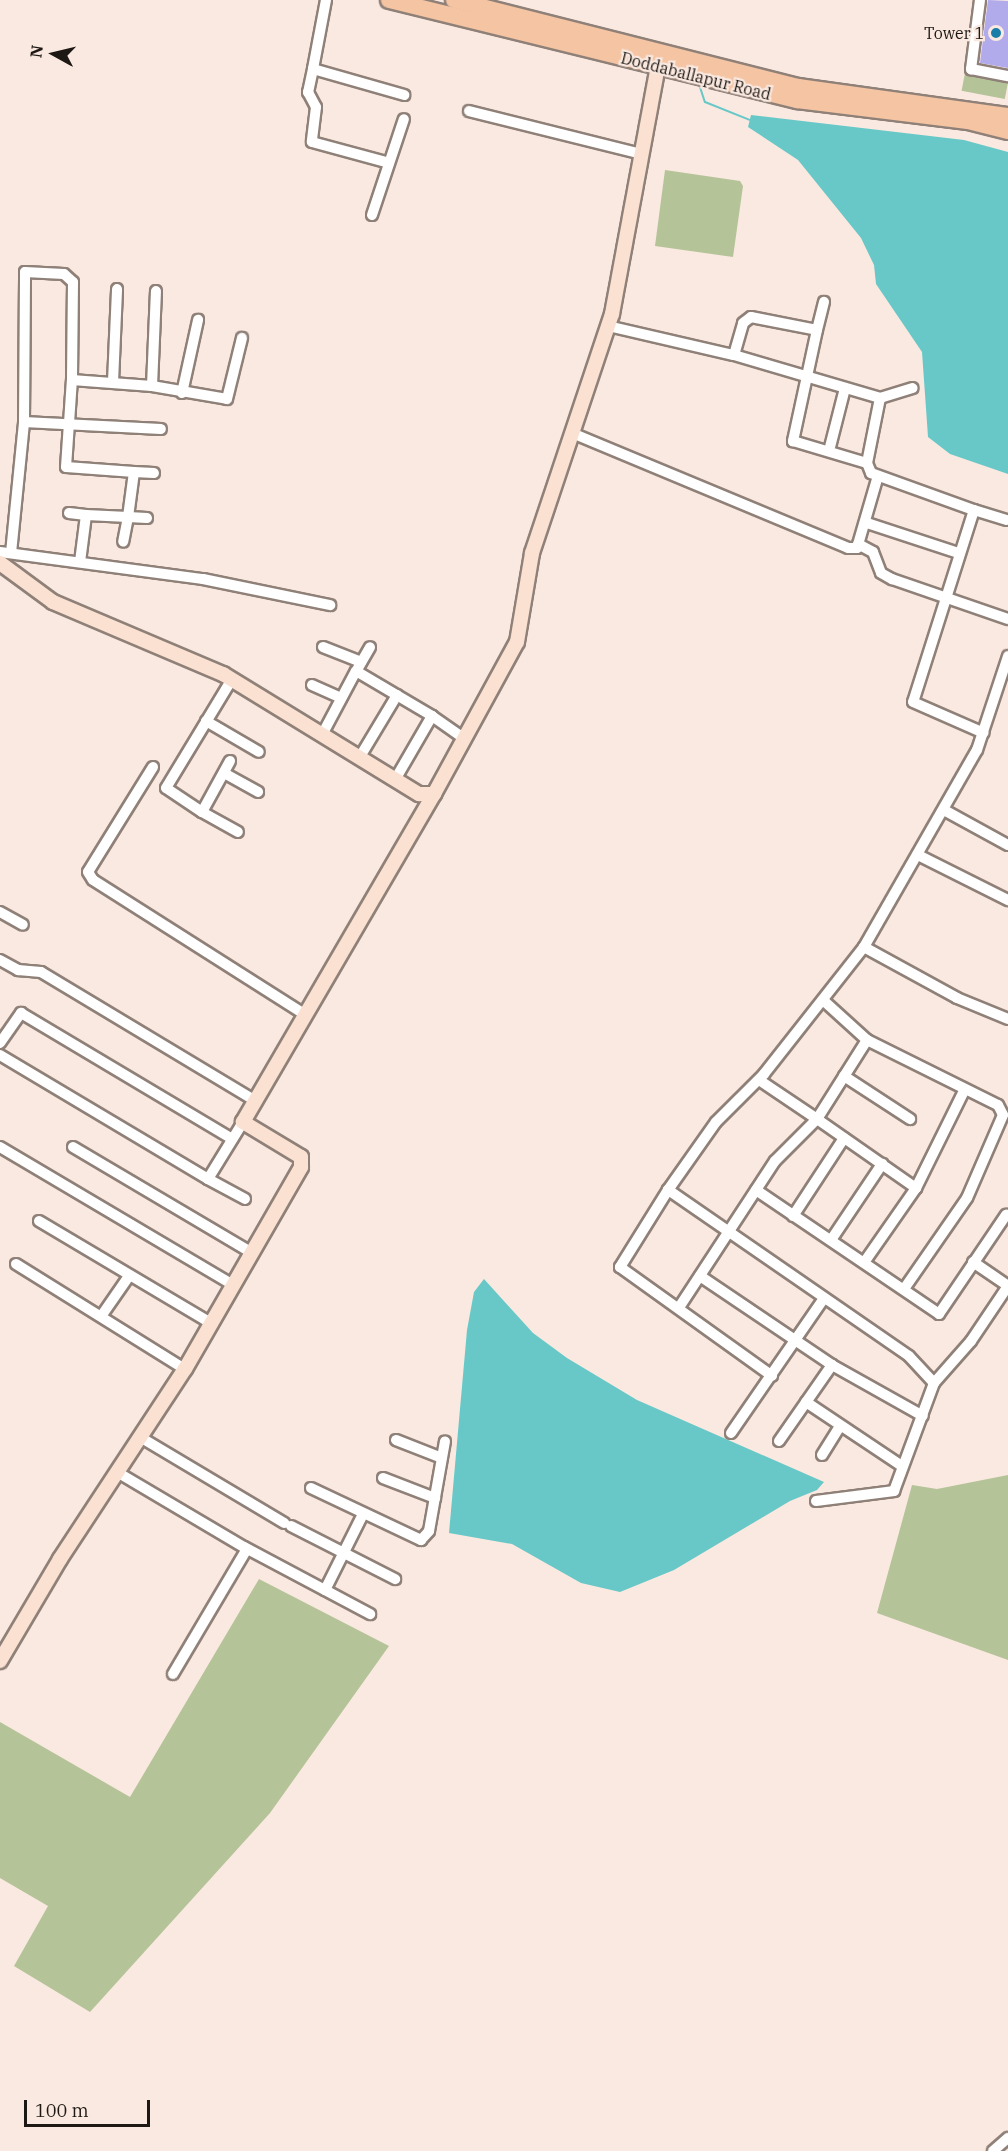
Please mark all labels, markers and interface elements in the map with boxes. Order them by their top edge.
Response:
place label: Tower 1 [924,23,984,43]
north arrow [24,24,84,84]
marker: Tower 1 [989,26,1003,40]
text: N [25,44,47,59]
street label: Doddaballapur Road [619,48,773,104]
scale bar [27,2088,153,2126]
text: 100 m [35,2099,89,2122]

